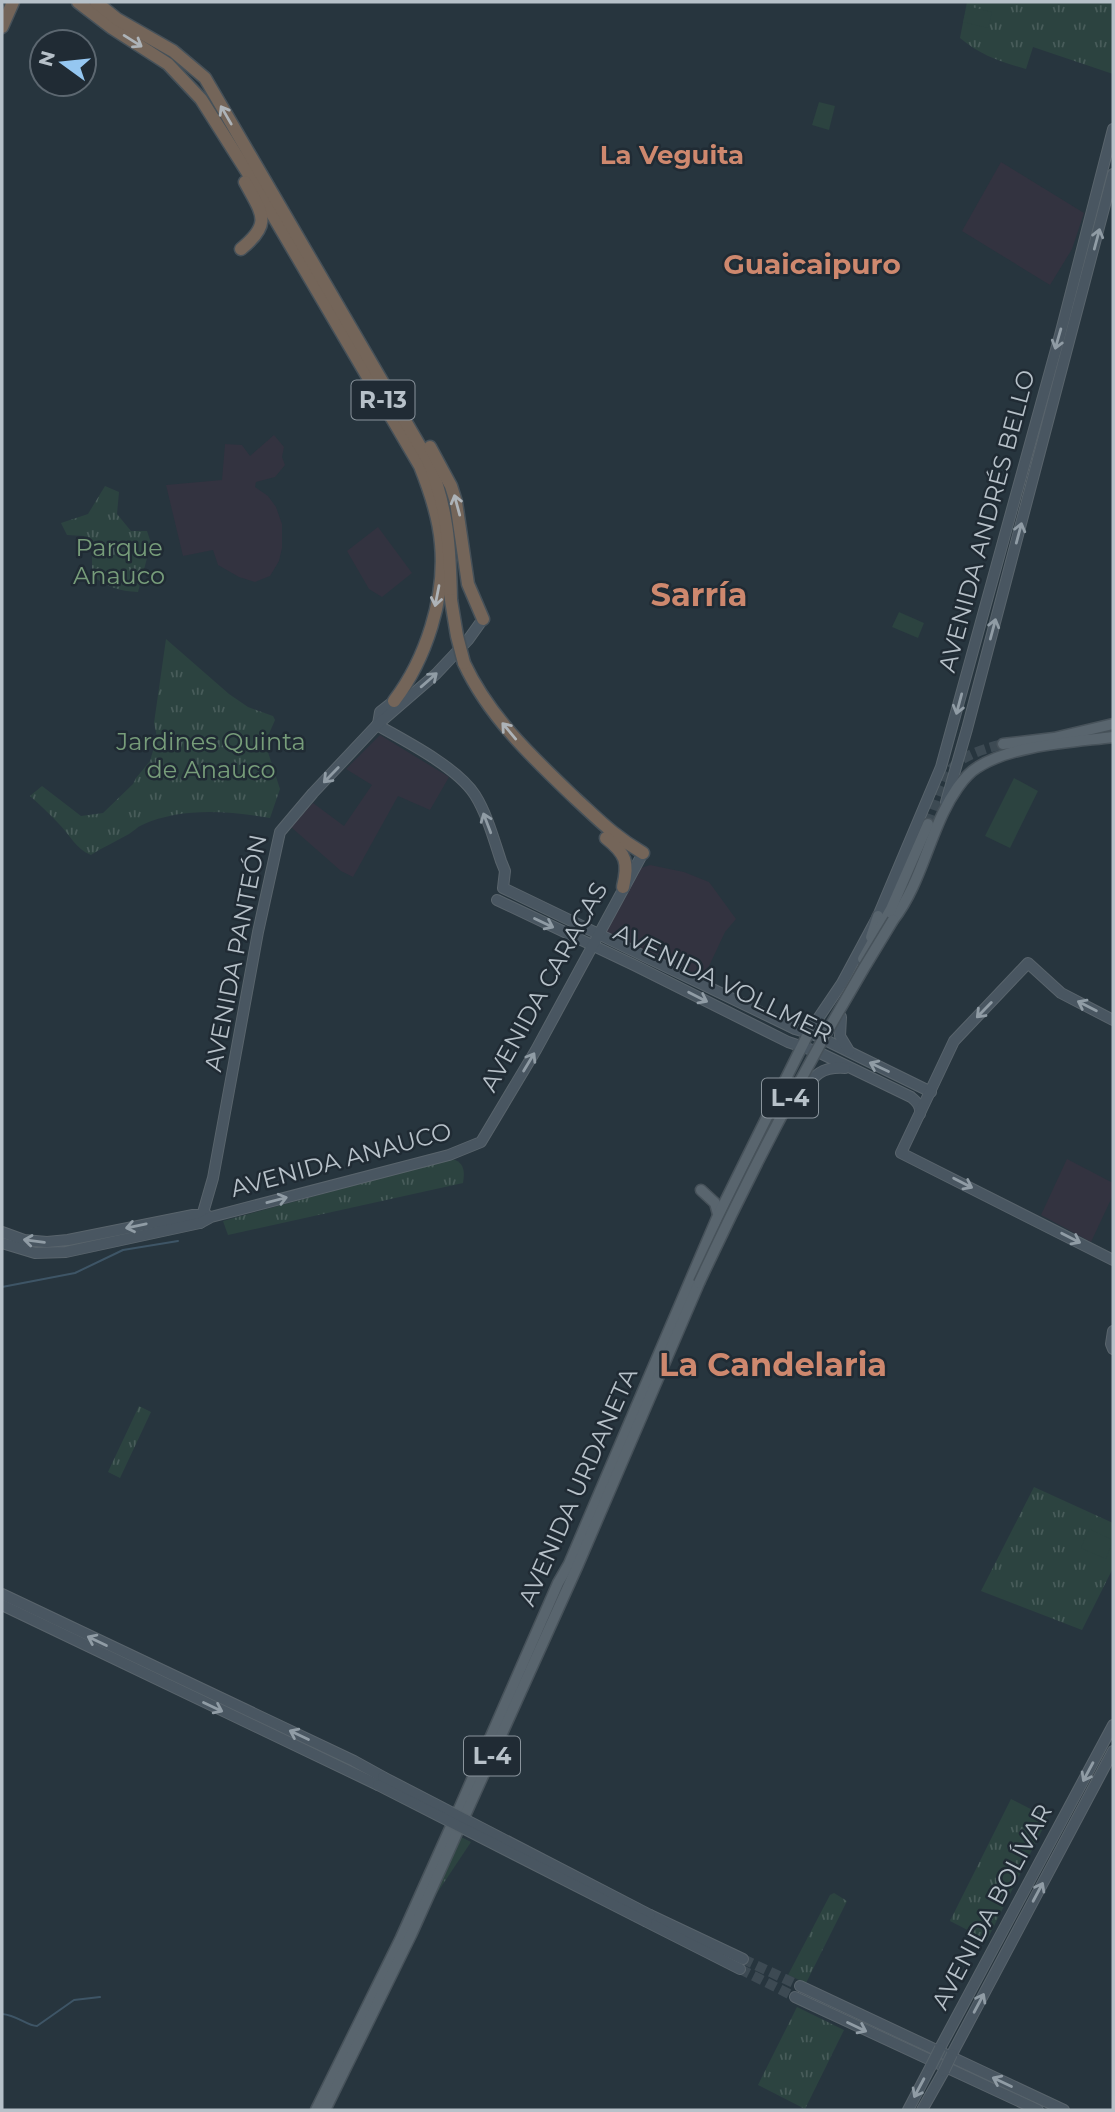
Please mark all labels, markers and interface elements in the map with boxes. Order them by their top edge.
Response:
north arrow [28,28,98,98]
one-way arrow [123,34,142,49]
text: N [34,48,60,69]
one-way arrow [219,106,233,126]
district label: La Veguita [600,139,744,171]
one-way arrow [1091,228,1104,250]
district label: Guaicaipuro [723,247,901,281]
one-way arrow [1051,328,1064,350]
street label: AVENIDA ANDRÉS BELLO [932,367,1041,675]
road number: R-13 [352,380,414,420]
one-way arrow [449,495,462,517]
one-way arrow [1013,522,1026,545]
park label: Parque Anauco [73,533,165,590]
district label: Sarría [651,575,747,614]
one-way arrow [429,584,443,607]
one-way arrow [987,618,1000,641]
one-way arrow [420,672,438,688]
one-way arrow [952,693,965,715]
one-way arrow [501,722,517,740]
park label: Jardines Quinta de Anauco [115,727,306,784]
one-way arrow [322,766,339,783]
one-way arrow [479,813,492,834]
street label: AVENIDA PANTEÓN [198,832,273,1074]
street label: AVENIDA CARACAS [474,877,613,1097]
one-way arrow [533,917,555,930]
street label: AVENIDA VOLLMER [609,917,837,1048]
one-way arrow [687,990,708,1004]
one-way arrow [1077,999,1098,1013]
one-way arrow [975,1002,992,1019]
one-way arrow [522,1053,536,1073]
one-way arrow [869,1060,890,1073]
road number: L-4 [762,1078,818,1118]
street label: AVENIDA ANAUCO [227,1116,455,1203]
one-way arrow [952,1177,972,1191]
one-way arrow [266,1193,288,1206]
one-way arrow [125,1220,148,1234]
one-way arrow [1060,1232,1081,1245]
one-way arrow [24,1234,46,1247]
district label: La Candelaria [659,1345,887,1384]
street label: AVENIDA URDANETA [512,1363,643,1610]
one-way arrow [87,1633,108,1646]
one-way arrow [202,1701,224,1714]
one-way arrow [289,1728,310,1741]
road number: L-4 [464,1736,520,1776]
one-way arrow [1081,1761,1095,1781]
street label: AVENIDA BOLÍVAR [925,1799,1058,2014]
one-way arrow [1032,1883,1046,1903]
one-way arrow [973,1993,987,2014]
one-way arrow [846,2020,867,2034]
one-way arrow [991,2074,1012,2087]
one-way arrow [912,2077,926,2098]

